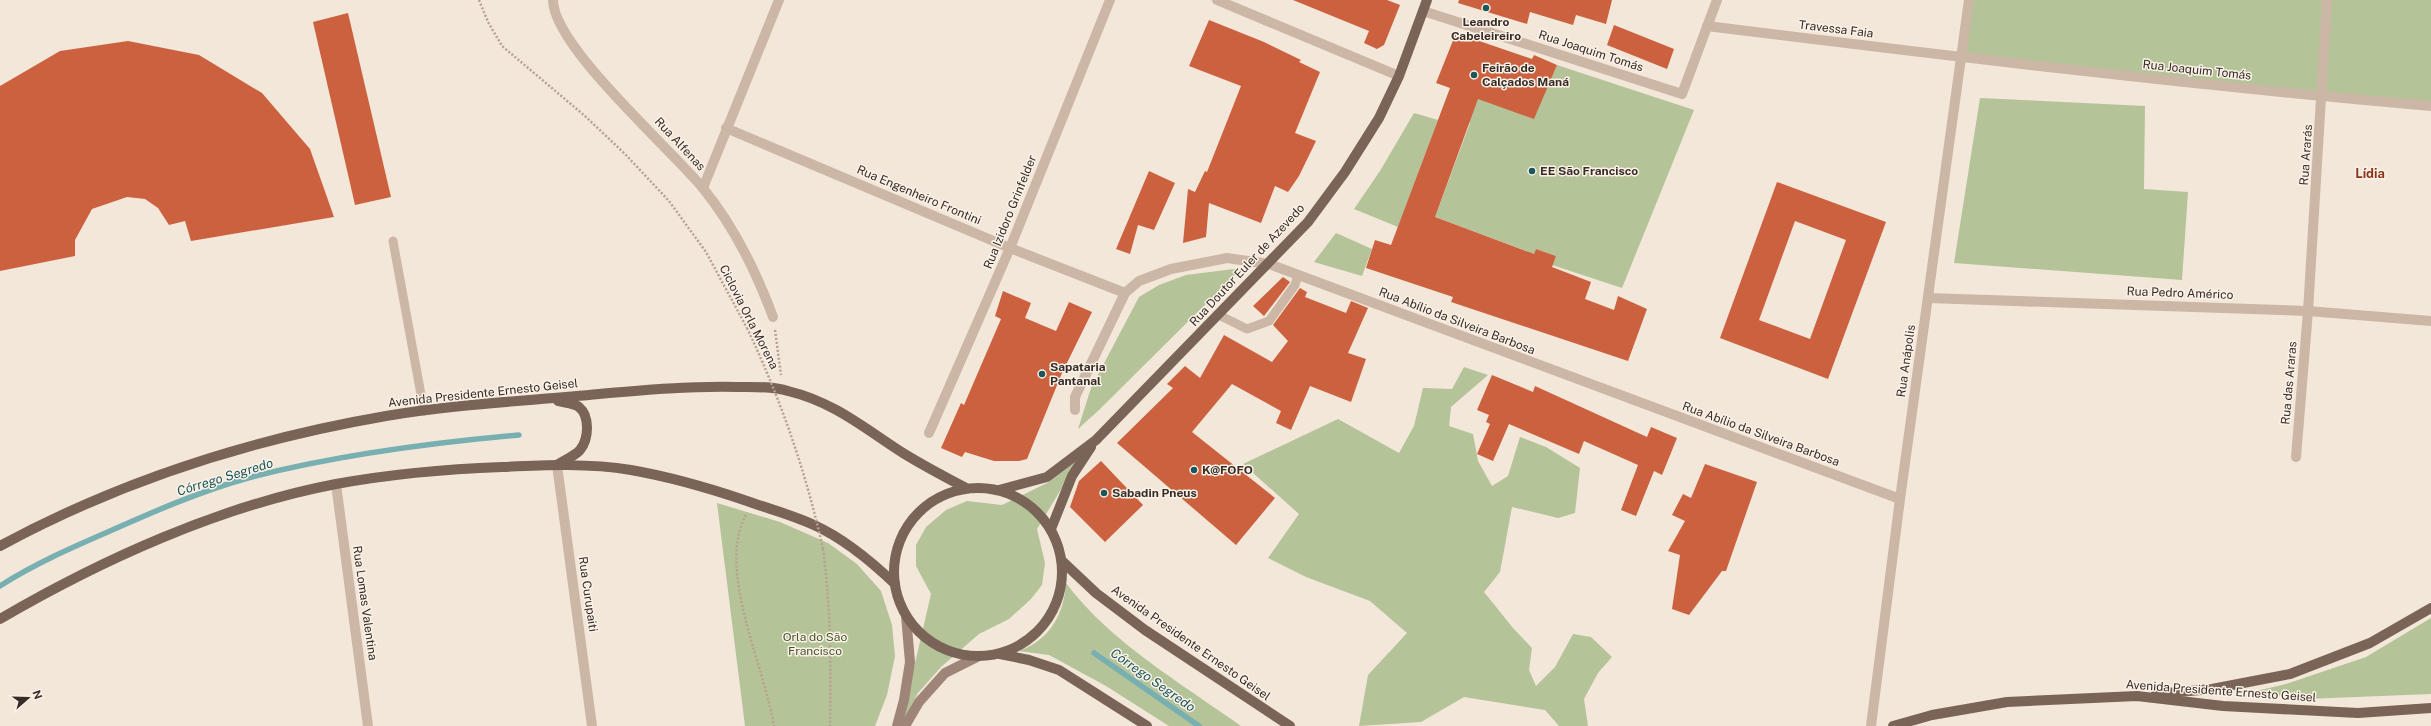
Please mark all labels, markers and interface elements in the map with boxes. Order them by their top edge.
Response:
marker: Leandro Cabeleireiro [1481,3,1491,13]
place label: Leandro Cabeleireiro [1451,15,1521,43]
street label: Travessa Faia [1798,17,1874,41]
street label: Rua Joaquim Tomás [1537,27,1645,75]
street label: Rua Joaquim Tomás [2142,57,2252,83]
place label: Feirão de Calçados Maná [1482,61,1569,89]
marker: Feirão de Calçados Maná [1469,70,1479,80]
street label: Rua Alfenas [652,115,708,173]
street label: Rua Ararás [2297,124,2315,186]
street label: Rua Izidoro Grinfelder [981,153,1039,271]
street label: Rua Engenheiro Frontini [855,162,983,228]
place label: EE São Francisco [1540,164,1638,178]
marker: EE São Francisco [1527,166,1537,176]
district label: Lídia [2355,166,2385,181]
street label: Rua Doutor Euler de Azevedo [1187,201,1307,329]
street label: Ciclovia Orla Morena [717,263,781,371]
street label: Rua Pedro Américo [2126,284,2234,302]
street label: Rua Abílio da Silveira Barbosa [1377,285,1537,357]
street label: Rua Anápolis [1894,324,1918,398]
street label: Rua das Araras [2278,341,2300,425]
place label: Sapataria Pantanal [1050,360,1106,388]
marker: Sapataria Pantanal [1037,369,1047,379]
street label: Avenida Presidente Ernesto Geisel [387,376,579,410]
street label: Rua Abílio da Silveira Barbosa [1681,399,1841,469]
water label: Córrego Segredo [175,455,275,499]
place label: K@FOFO [1202,463,1253,477]
marker: K@FOFO [1189,465,1199,475]
place label: Sabadin Pneus [1112,486,1197,500]
marker: Sabadin Pneus [1099,488,1109,498]
street label: Rua Lomas Valentina [350,545,380,661]
street label: Rua Curupaiti [576,555,600,633]
street label: Avenida Presidente Ernesto Geisel [1109,583,1273,704]
park label: Orla do São Francisco [783,630,848,658]
water label: Córrego Segredo [1108,645,1198,715]
street label: Avenida Presidente Ernesto Geisel [2125,677,2317,705]
north arrow [8,678,48,718]
text: N [30,688,45,701]

